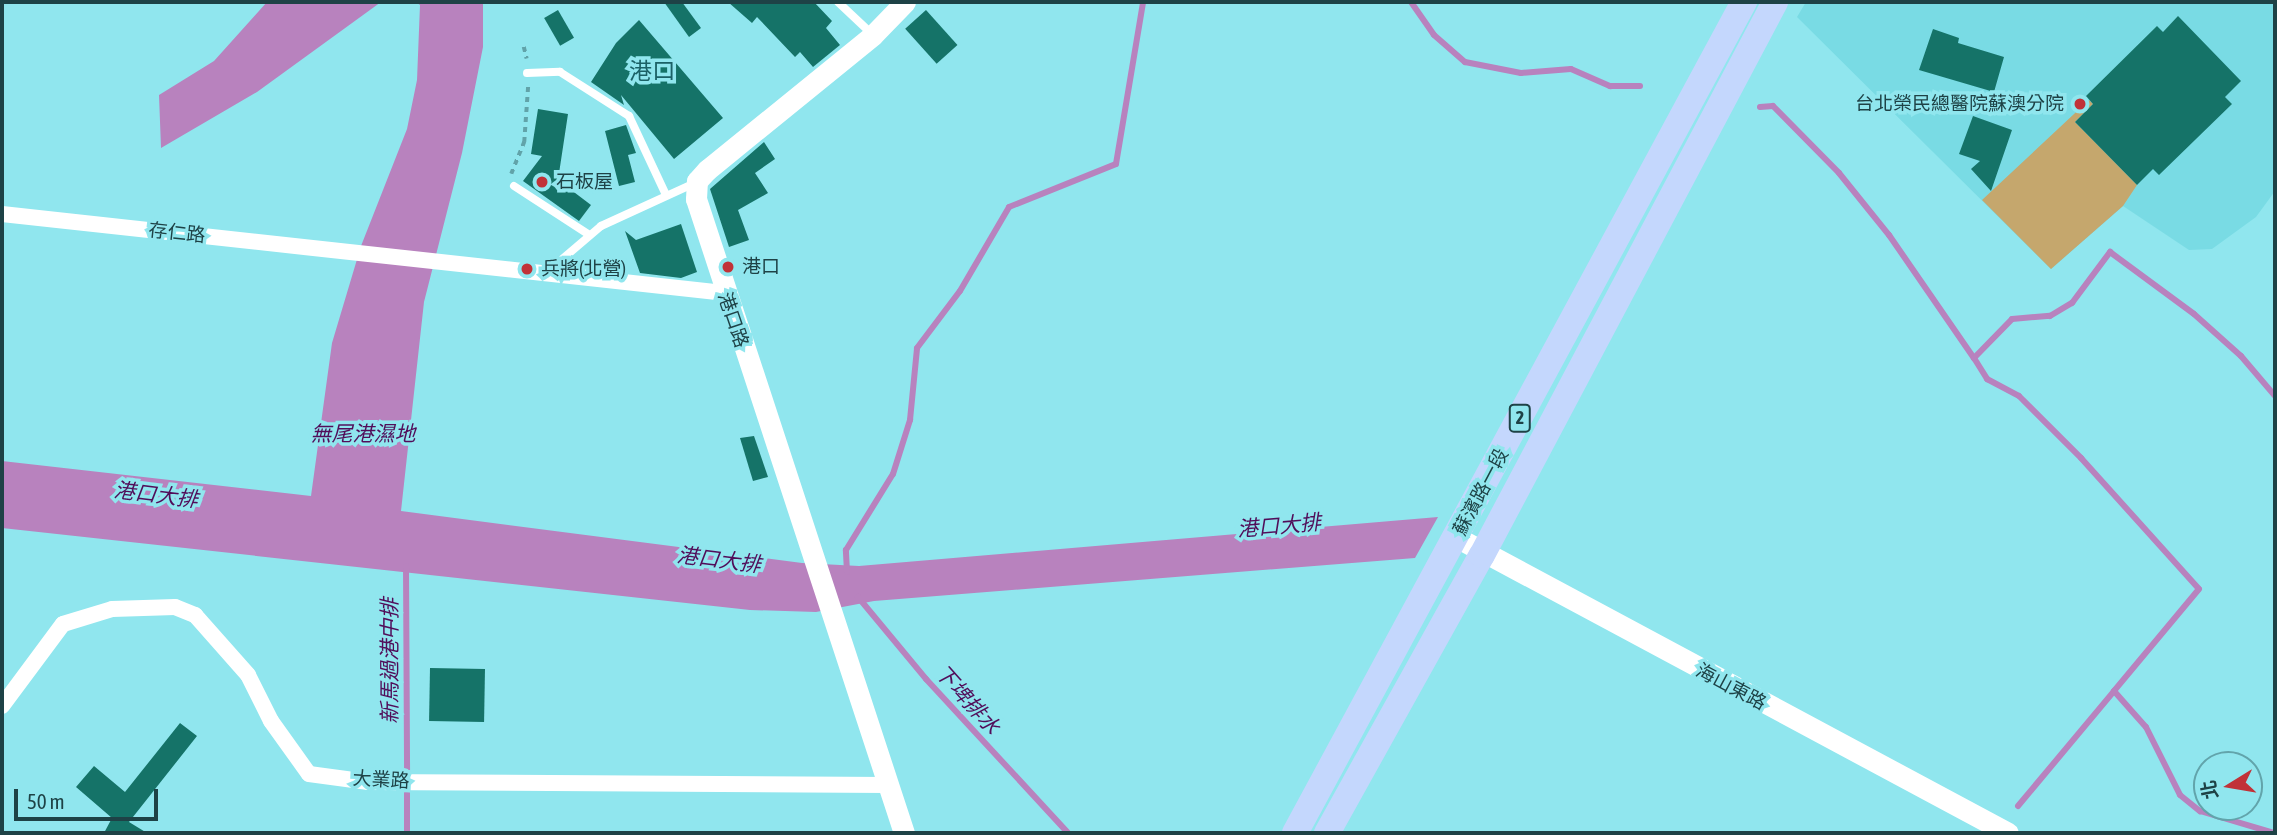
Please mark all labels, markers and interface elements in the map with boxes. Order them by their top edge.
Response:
district label: 港口 [629,57,675,85]
place label: 台北榮民總醫院蘇澳分院 [1855,93,2064,115]
marker: 台北榮民總醫院蘇澳分院 [2070,94,2090,114]
place label: 石板屋 [556,171,613,193]
marker: 石板屋 [534,174,550,190]
street label: 存仁路 [147,219,207,247]
place label: 港口 [742,256,780,278]
place label: 兵將(北營) [541,258,626,280]
marker: 港口 [720,259,736,275]
marker: 兵將(北營) [519,261,535,277]
street label: 港口路 [713,289,753,351]
road number: 2 [1508,404,1532,432]
water label: 無尾港濕地 [311,420,415,446]
street label: 蘇濱路一段 [1449,445,1513,539]
water label: 港口大排 [113,476,199,512]
water label: 港口大排 [1236,509,1322,541]
water label: 港口大排 [676,541,762,577]
water label: 新馬過港中排 [376,598,402,724]
water label: 下埤排水 [931,659,1005,739]
street label: 海山東路 [1692,659,1770,715]
north arrow [2193,751,2263,821]
street label: 大業路 [352,767,410,793]
scale bar [18,776,161,820]
text: 北 [2197,778,2222,801]
text: 50 m [27,789,65,813]

